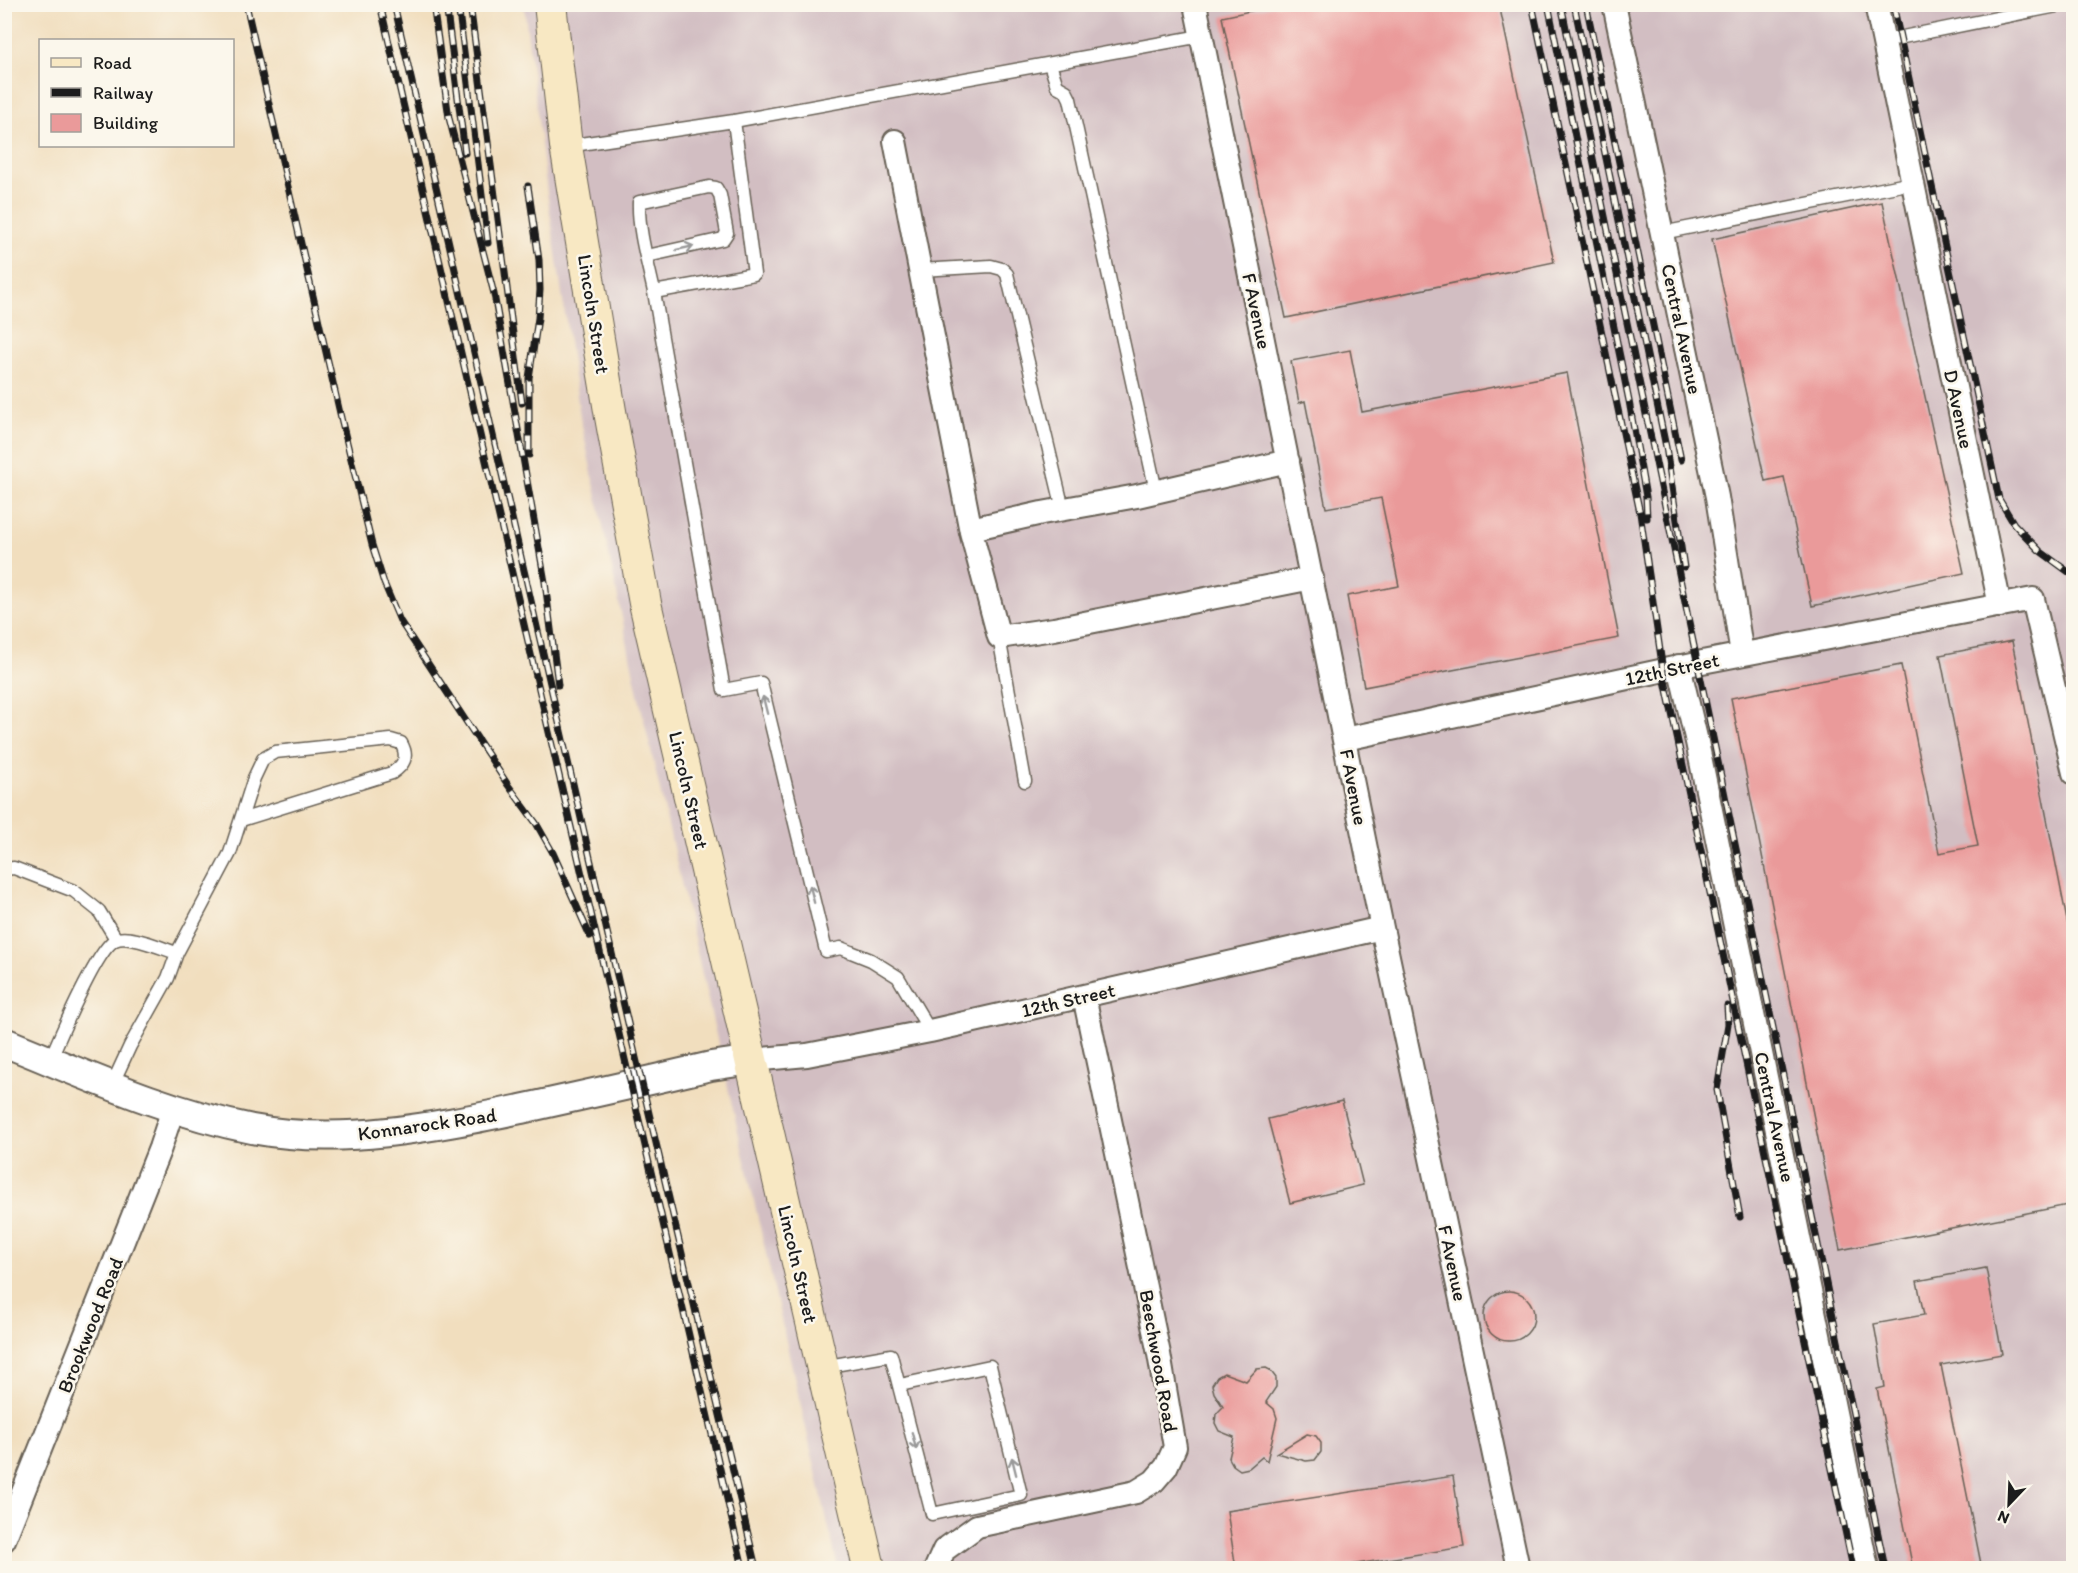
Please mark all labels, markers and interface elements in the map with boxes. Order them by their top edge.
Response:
legend [39,39,234,147]
text: Road [93,52,132,74]
text: Railway [93,82,154,104]
text: Building [93,112,159,134]
one-way arrow [675,241,694,253]
street label: Lincoln Street [573,253,615,375]
street label: Central Avenue [1656,262,1708,396]
street label: F Avenue [1237,271,1277,351]
street label: D Avenue [1939,367,1979,451]
street label: 12th Street [1623,647,1722,691]
one-way arrow [758,696,770,715]
street label: Lincoln Street [664,729,714,851]
street label: F Avenue [1335,747,1373,827]
one-way arrow [806,885,818,904]
street label: 12th Street [1019,977,1118,1022]
street label: Central Avenue [1749,1050,1801,1184]
street label: Konnarock Road [356,1102,498,1146]
street label: Lincoln Street [773,1203,823,1325]
street label: F Avenue [1433,1223,1473,1303]
street label: Brookwood Road [52,1253,128,1396]
street label: Beechwood Road [1135,1288,1183,1434]
one-way arrow [909,1432,921,1451]
one-way arrow [1007,1457,1019,1476]
north arrow [1979,1474,2039,1534]
text: N [1995,1506,2012,1528]

